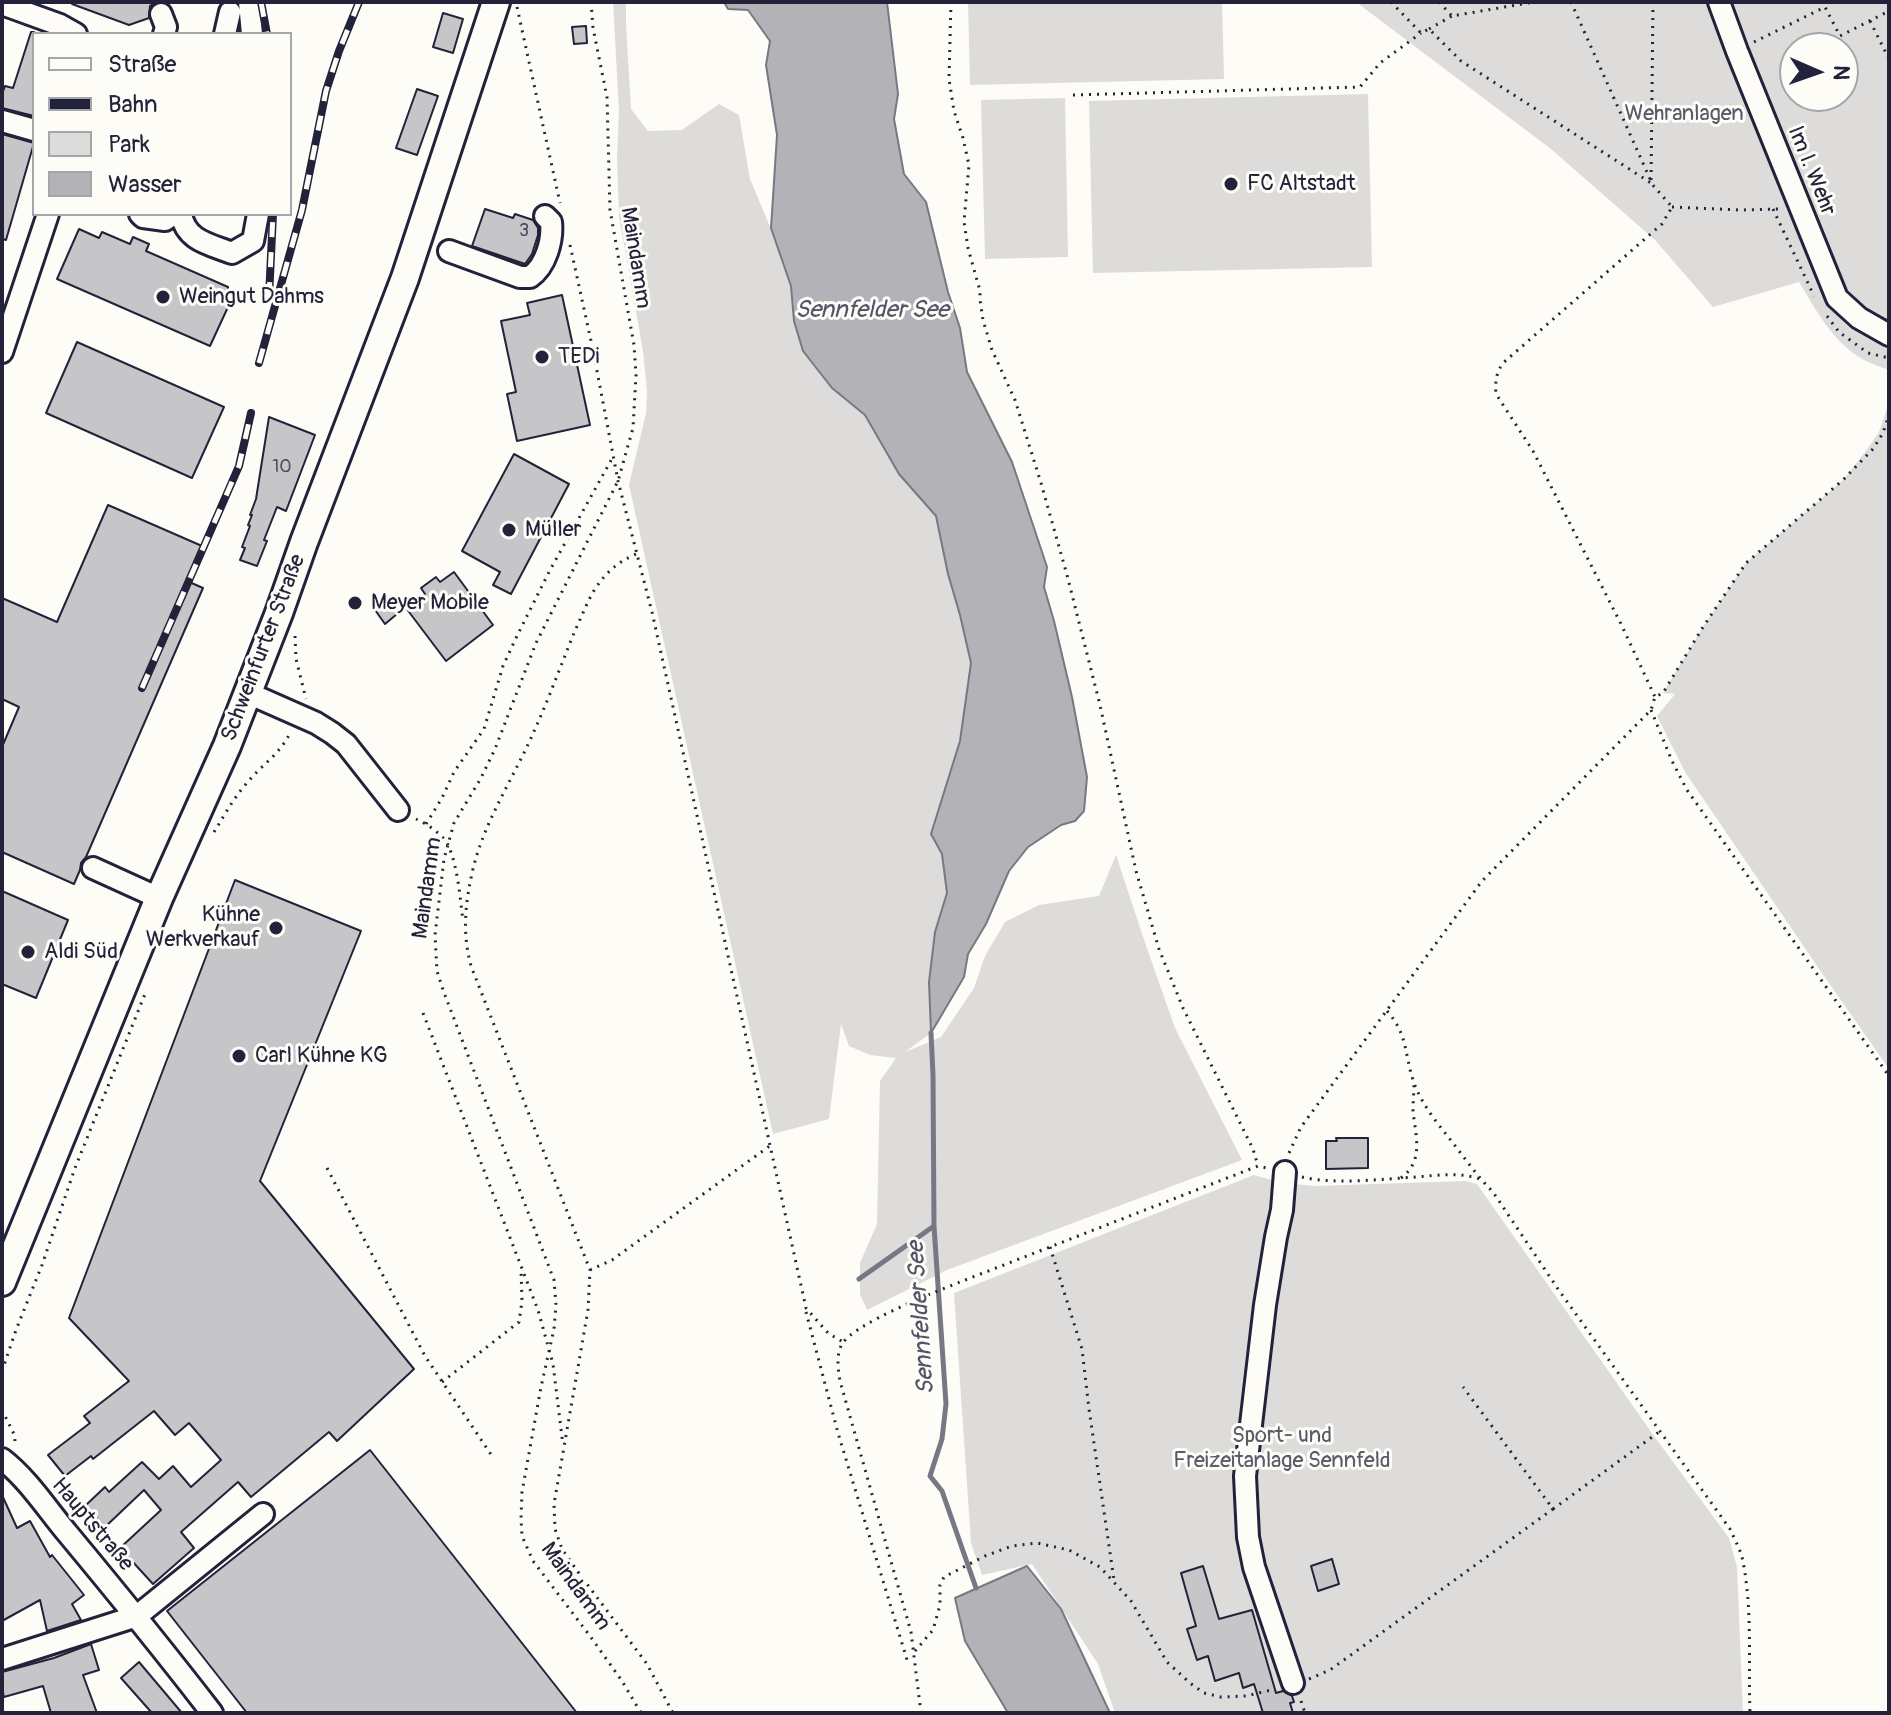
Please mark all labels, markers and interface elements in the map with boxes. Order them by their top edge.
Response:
legend [32,32,292,216]
north arrow [1779,32,1859,112]
text: Straße [108,50,176,79]
text: N [1827,65,1855,81]
text: Bahn [108,90,158,119]
park label: Wehranlagen [1624,101,1744,127]
street label: Im I. Wehr [1781,122,1841,220]
text: Park [108,130,150,159]
text: Wasser [108,170,182,199]
place label: FC Altstadt [1247,171,1356,197]
marker: FC Altstadt [1222,175,1240,193]
street label: Maindamm [614,205,656,311]
house number: 3 [519,220,529,242]
place label: Weingut Dahms [179,284,324,310]
marker: Weingut Dahms [154,288,172,306]
water label: Sennfelder See [795,297,949,325]
place label: TEDi [558,344,599,370]
marker: TEDi [533,348,551,366]
house number: 10 [272,456,292,478]
place label: Müller [525,517,581,543]
marker: Müller [500,521,518,539]
street label: Schweinfurter Straße [216,551,312,745]
place label: Meyer Mobile [371,590,489,616]
marker: Meyer Mobile [346,594,364,612]
street label: Maindamm [408,836,448,940]
place label: Kühne Werkverkauf [146,902,260,954]
marker: Kühne Werkverkauf [267,919,285,937]
place label: Aldi Süd [44,939,118,965]
marker: Aldi Süd [19,943,37,961]
place label: Carl Kühne KG [255,1043,388,1069]
marker: Carl Kühne KG [230,1047,248,1065]
water label: Sennfelder See [902,1240,942,1396]
park label: Sport- und Freizeitanlage Sennfeld [1173,1423,1391,1474]
street label: Hauptstraße [45,1473,139,1577]
street label: Maindamm [534,1538,616,1636]

